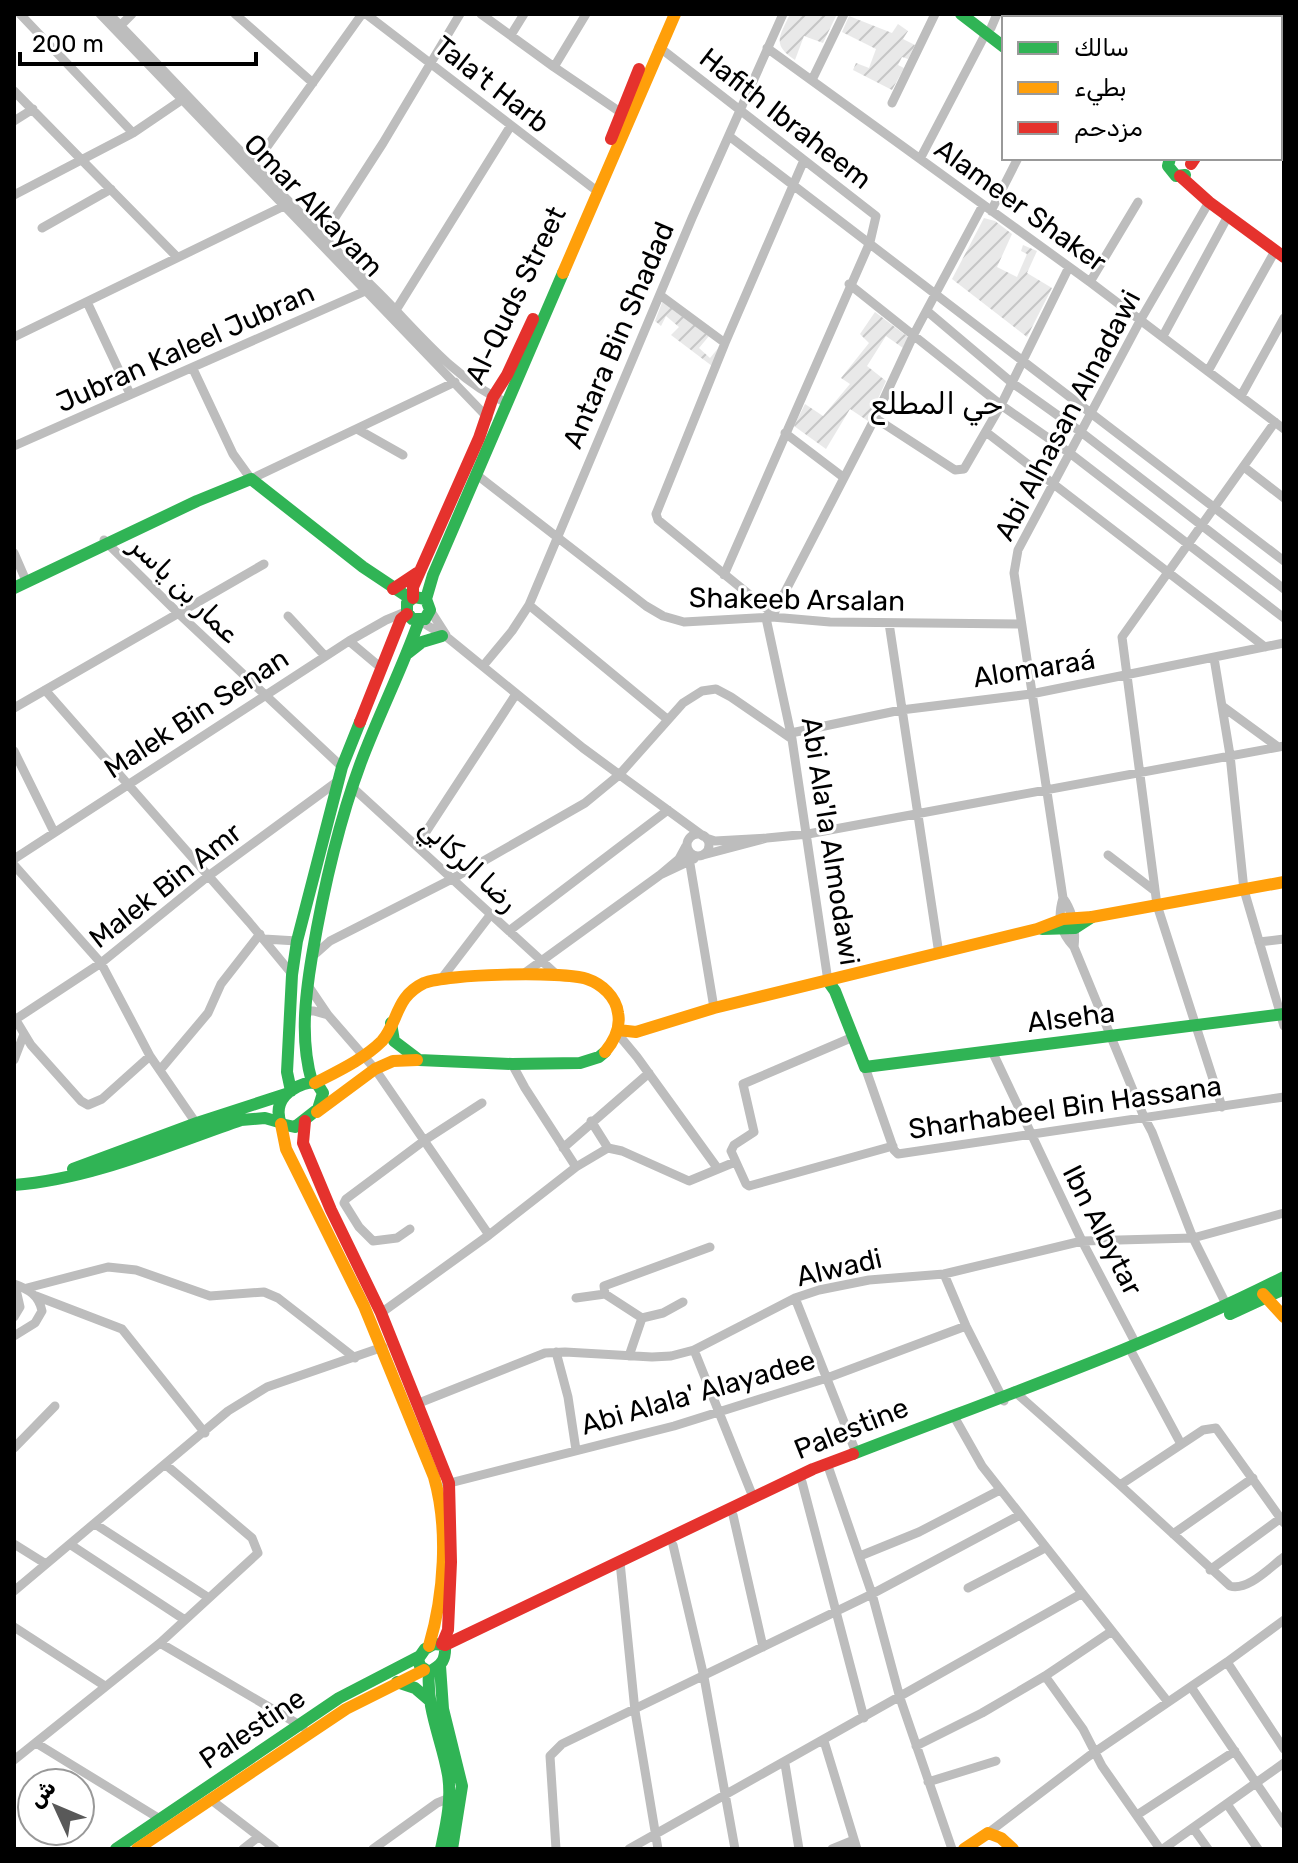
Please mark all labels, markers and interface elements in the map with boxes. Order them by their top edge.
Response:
scale bar [20,16,256,66]
legend [1002,16,1282,160]
street label: Tala't Harb [427,29,556,140]
text: 200 m [32,30,104,58]
text: سالك [1074,34,1129,62]
street label: Hafith Ibraheem [693,41,878,196]
text: بطيء [1074,74,1127,106]
text: مزدحم [1074,114,1143,143]
street label: Omar Alkayam [237,127,390,284]
street label: Alameer Shaker [928,132,1113,279]
street label: Al-Quds Street [458,201,573,389]
street label: Antara Bin Shadad [556,217,681,453]
street label: Jubran Kaleel Jubran [51,276,319,419]
street label: Abi Alhasan Alnadawi [987,285,1147,546]
district label: حي المطلع [871,386,1003,426]
street label: عمار بن ياسر [122,528,246,650]
street label: Shakeeb Arsalan [689,581,905,618]
street label: Malek Bin Senan [98,642,295,785]
street label: Alomaraá [971,643,1098,694]
street label: Abi Ala'la Almodawi [795,715,866,968]
street label: رضا الركابي [409,810,525,922]
street label: Malek Bin Amr [83,816,248,955]
street label: Alseha [1025,996,1117,1039]
street label: Sharhabeel Bin Hassana [906,1069,1224,1146]
street label: Ibn Albytar [1056,1160,1150,1301]
street label: Alwadi [793,1242,885,1293]
street label: Abi Alala' Alayadee [577,1343,819,1442]
street label: Palestine [789,1391,913,1466]
street label: Palestine [193,1681,311,1776]
north arrow [16,1767,96,1847]
text: ش [23,1774,61,1813]

